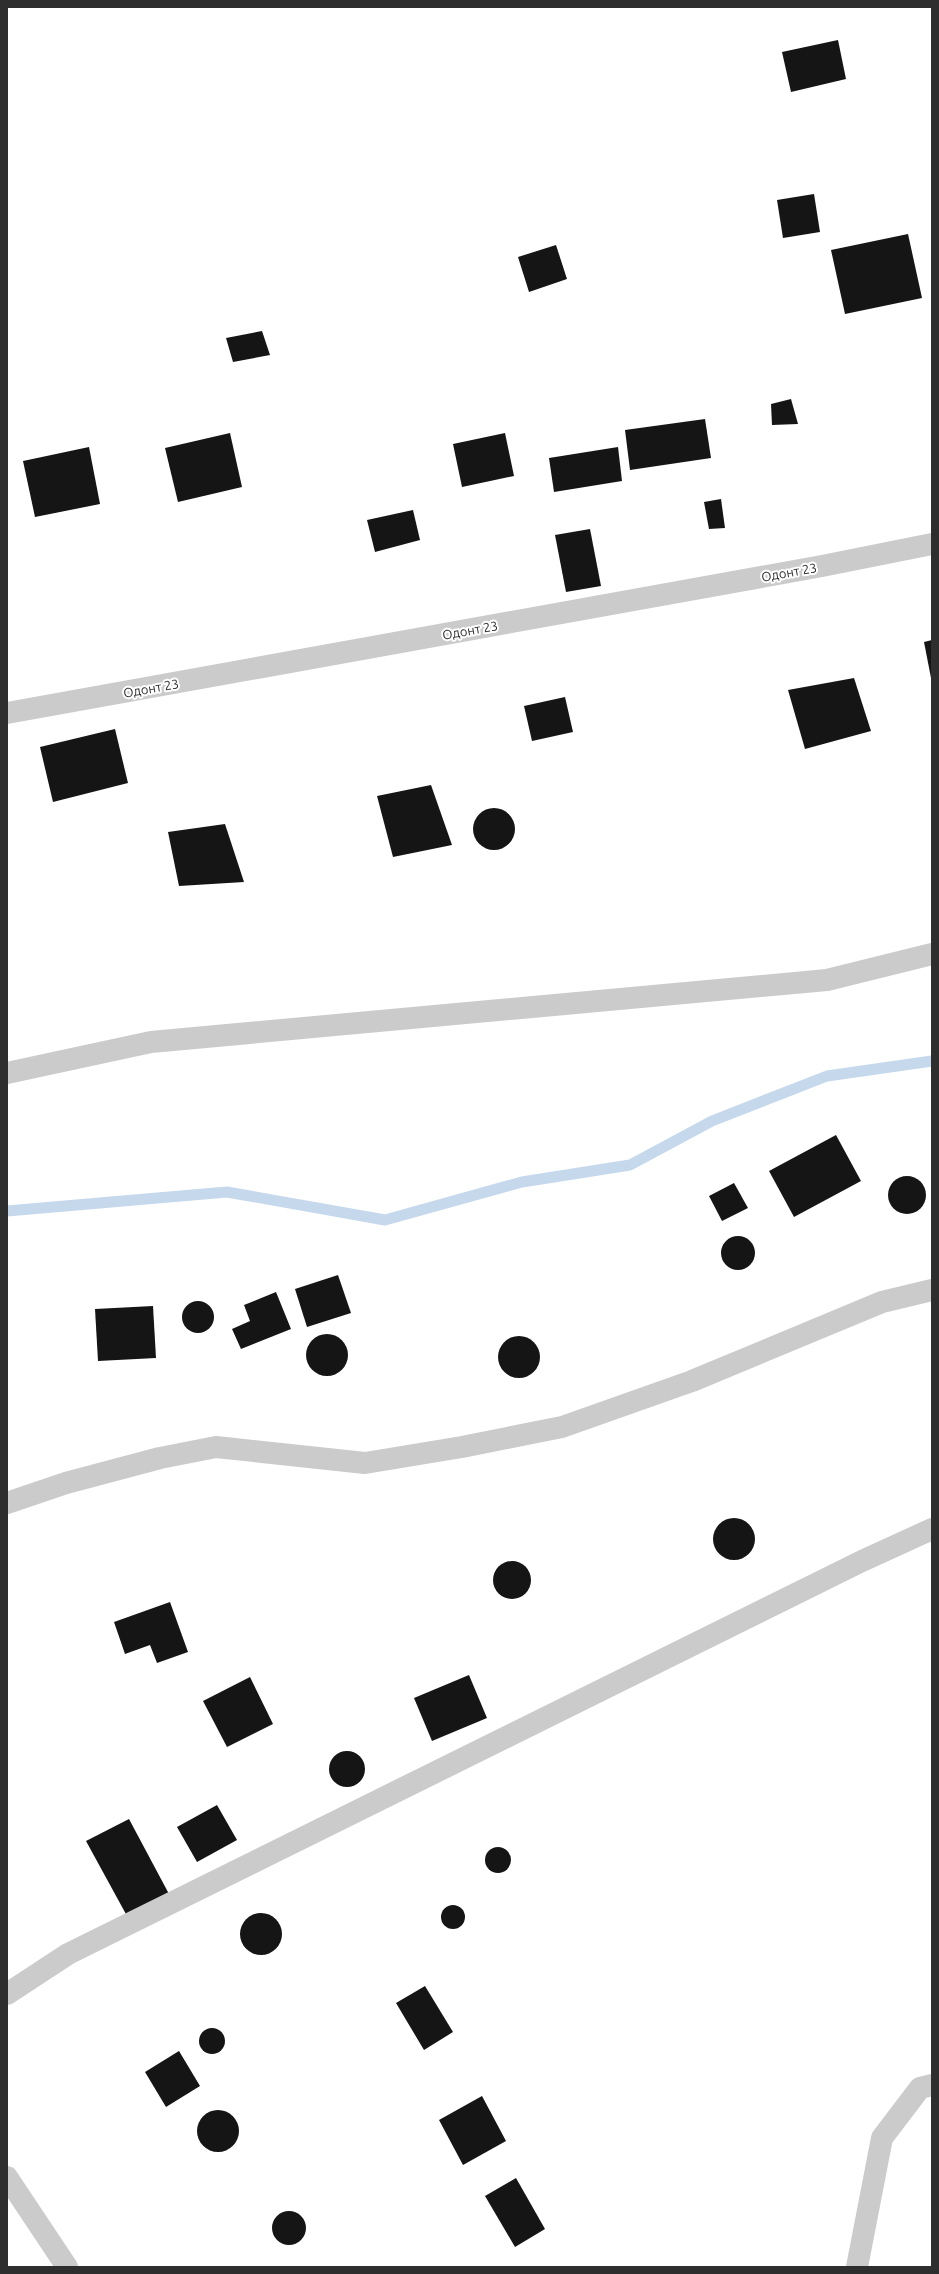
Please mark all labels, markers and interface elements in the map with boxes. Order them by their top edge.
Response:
street label: Одонт 23 [760,560,818,584]
street label: Одонт 23 [441,618,499,642]
street label: Одонт 23 [122,676,180,700]

